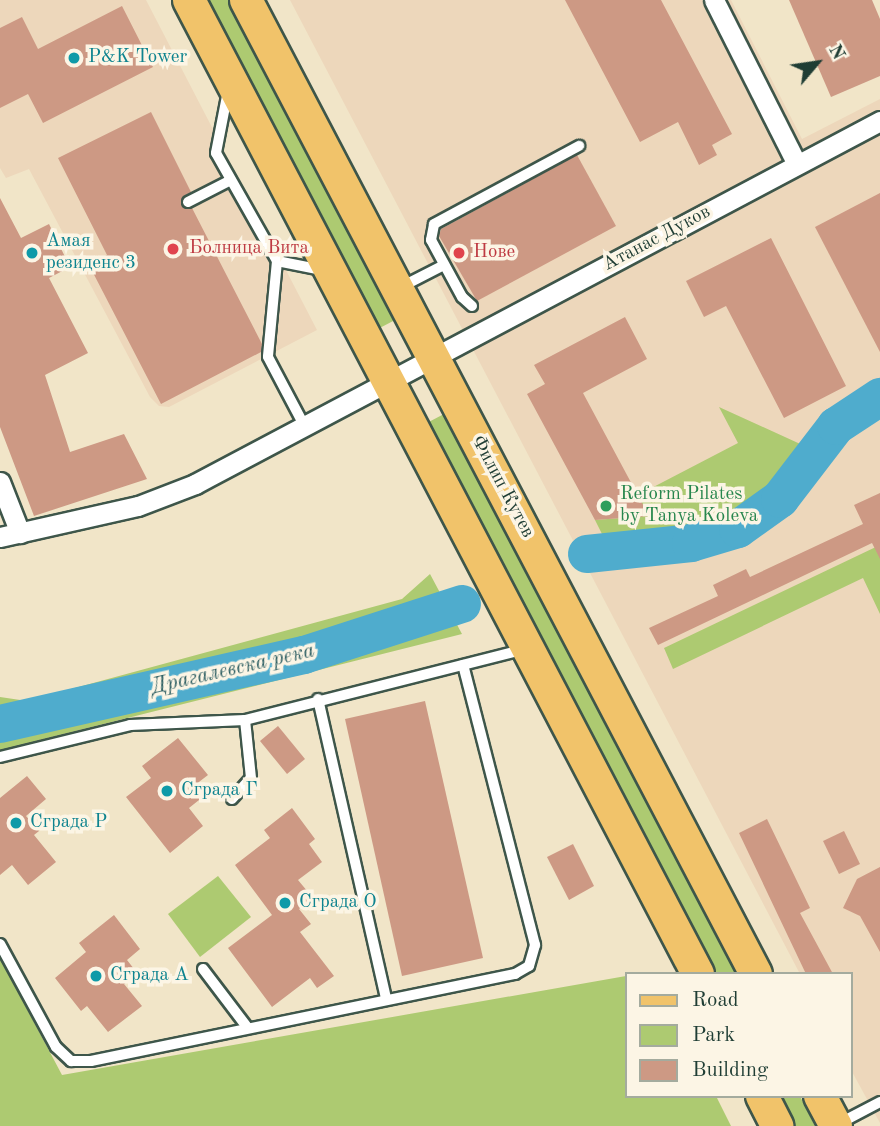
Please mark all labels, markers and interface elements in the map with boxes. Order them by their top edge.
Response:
north arrow [782,28,852,98]
text: N [824,42,848,64]
place label: P&K Tower [88,47,187,69]
marker: P&K Tower [66,50,82,66]
street label: Атанас Дуков [599,201,715,277]
place label: Амая резиденс 3 [46,231,136,275]
place label: Болница Вита [189,238,309,260]
marker: Болница Вита [163,239,183,259]
place label: Нове [473,242,515,264]
marker: Амая резиденс 3 [24,245,40,261]
marker: Нове [451,245,467,261]
street label: Филип Кутев [466,432,538,542]
place label: Reform Pilates by Tanya Koleva [620,484,758,528]
marker: Reform Pilates by Tanya Koleva [598,498,614,514]
water label: Драгалевска река [149,639,317,701]
place label: Сграда Г [181,780,258,802]
marker: Сграда Г [159,783,175,799]
place label: Сграда Р [30,812,107,834]
marker: Сграда Р [8,815,24,831]
place label: Сграда О [299,892,377,914]
marker: Сграда О [277,895,293,911]
place label: Сграда А [110,965,189,987]
marker: Сграда А [88,968,104,984]
legend [624,972,852,1098]
text: Road [692,990,739,1011]
text: Park [692,1025,735,1046]
text: Building [692,1060,768,1081]

